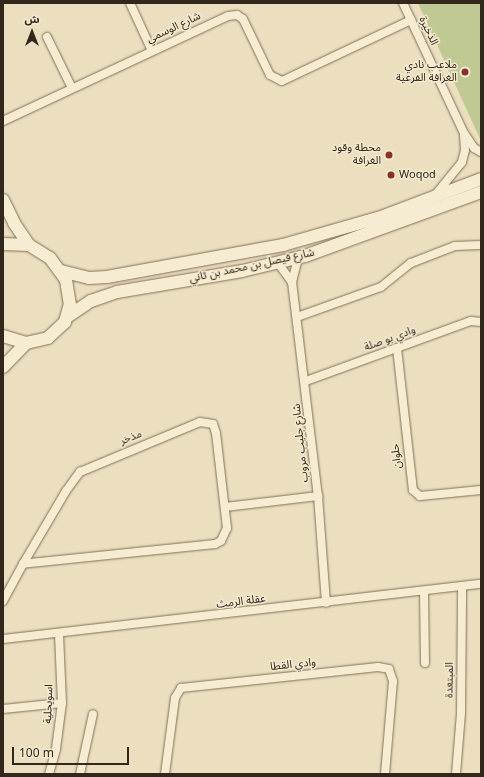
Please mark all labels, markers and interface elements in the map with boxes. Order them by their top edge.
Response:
text: ش [24,8,40,31]
street label: شارع الوسمي [145,10,203,46]
north arrow [12,12,52,52]
street label: الذخيرة [416,14,440,48]
place label: ملاعب نادي الغرافة الفرعية [396,59,457,85]
marker: ملاعب نادي الغرافة الفرعية [460,67,470,77]
place label: محطة وقود الغرافة [332,142,381,168]
marker: محطة وقود الغرافة [384,150,394,160]
place label: Woqod [399,168,436,182]
marker: Woqod [386,170,396,180]
street label: شارع فيصل بن محمد بن ثاني [188,246,316,286]
street label: وادي بو صلة [363,324,417,354]
street label: شارع جليب مروب [290,403,312,483]
street label: مذخر [118,428,144,448]
street label: حلوان [389,443,405,469]
street label: عقلة الرمث [216,592,266,612]
street label: وادي القطا [269,656,317,674]
street label: المبتعدة [443,662,457,698]
street label: اسويحلية [42,684,56,724]
scale bar [14,739,131,765]
text: 100 m [19,741,54,766]

